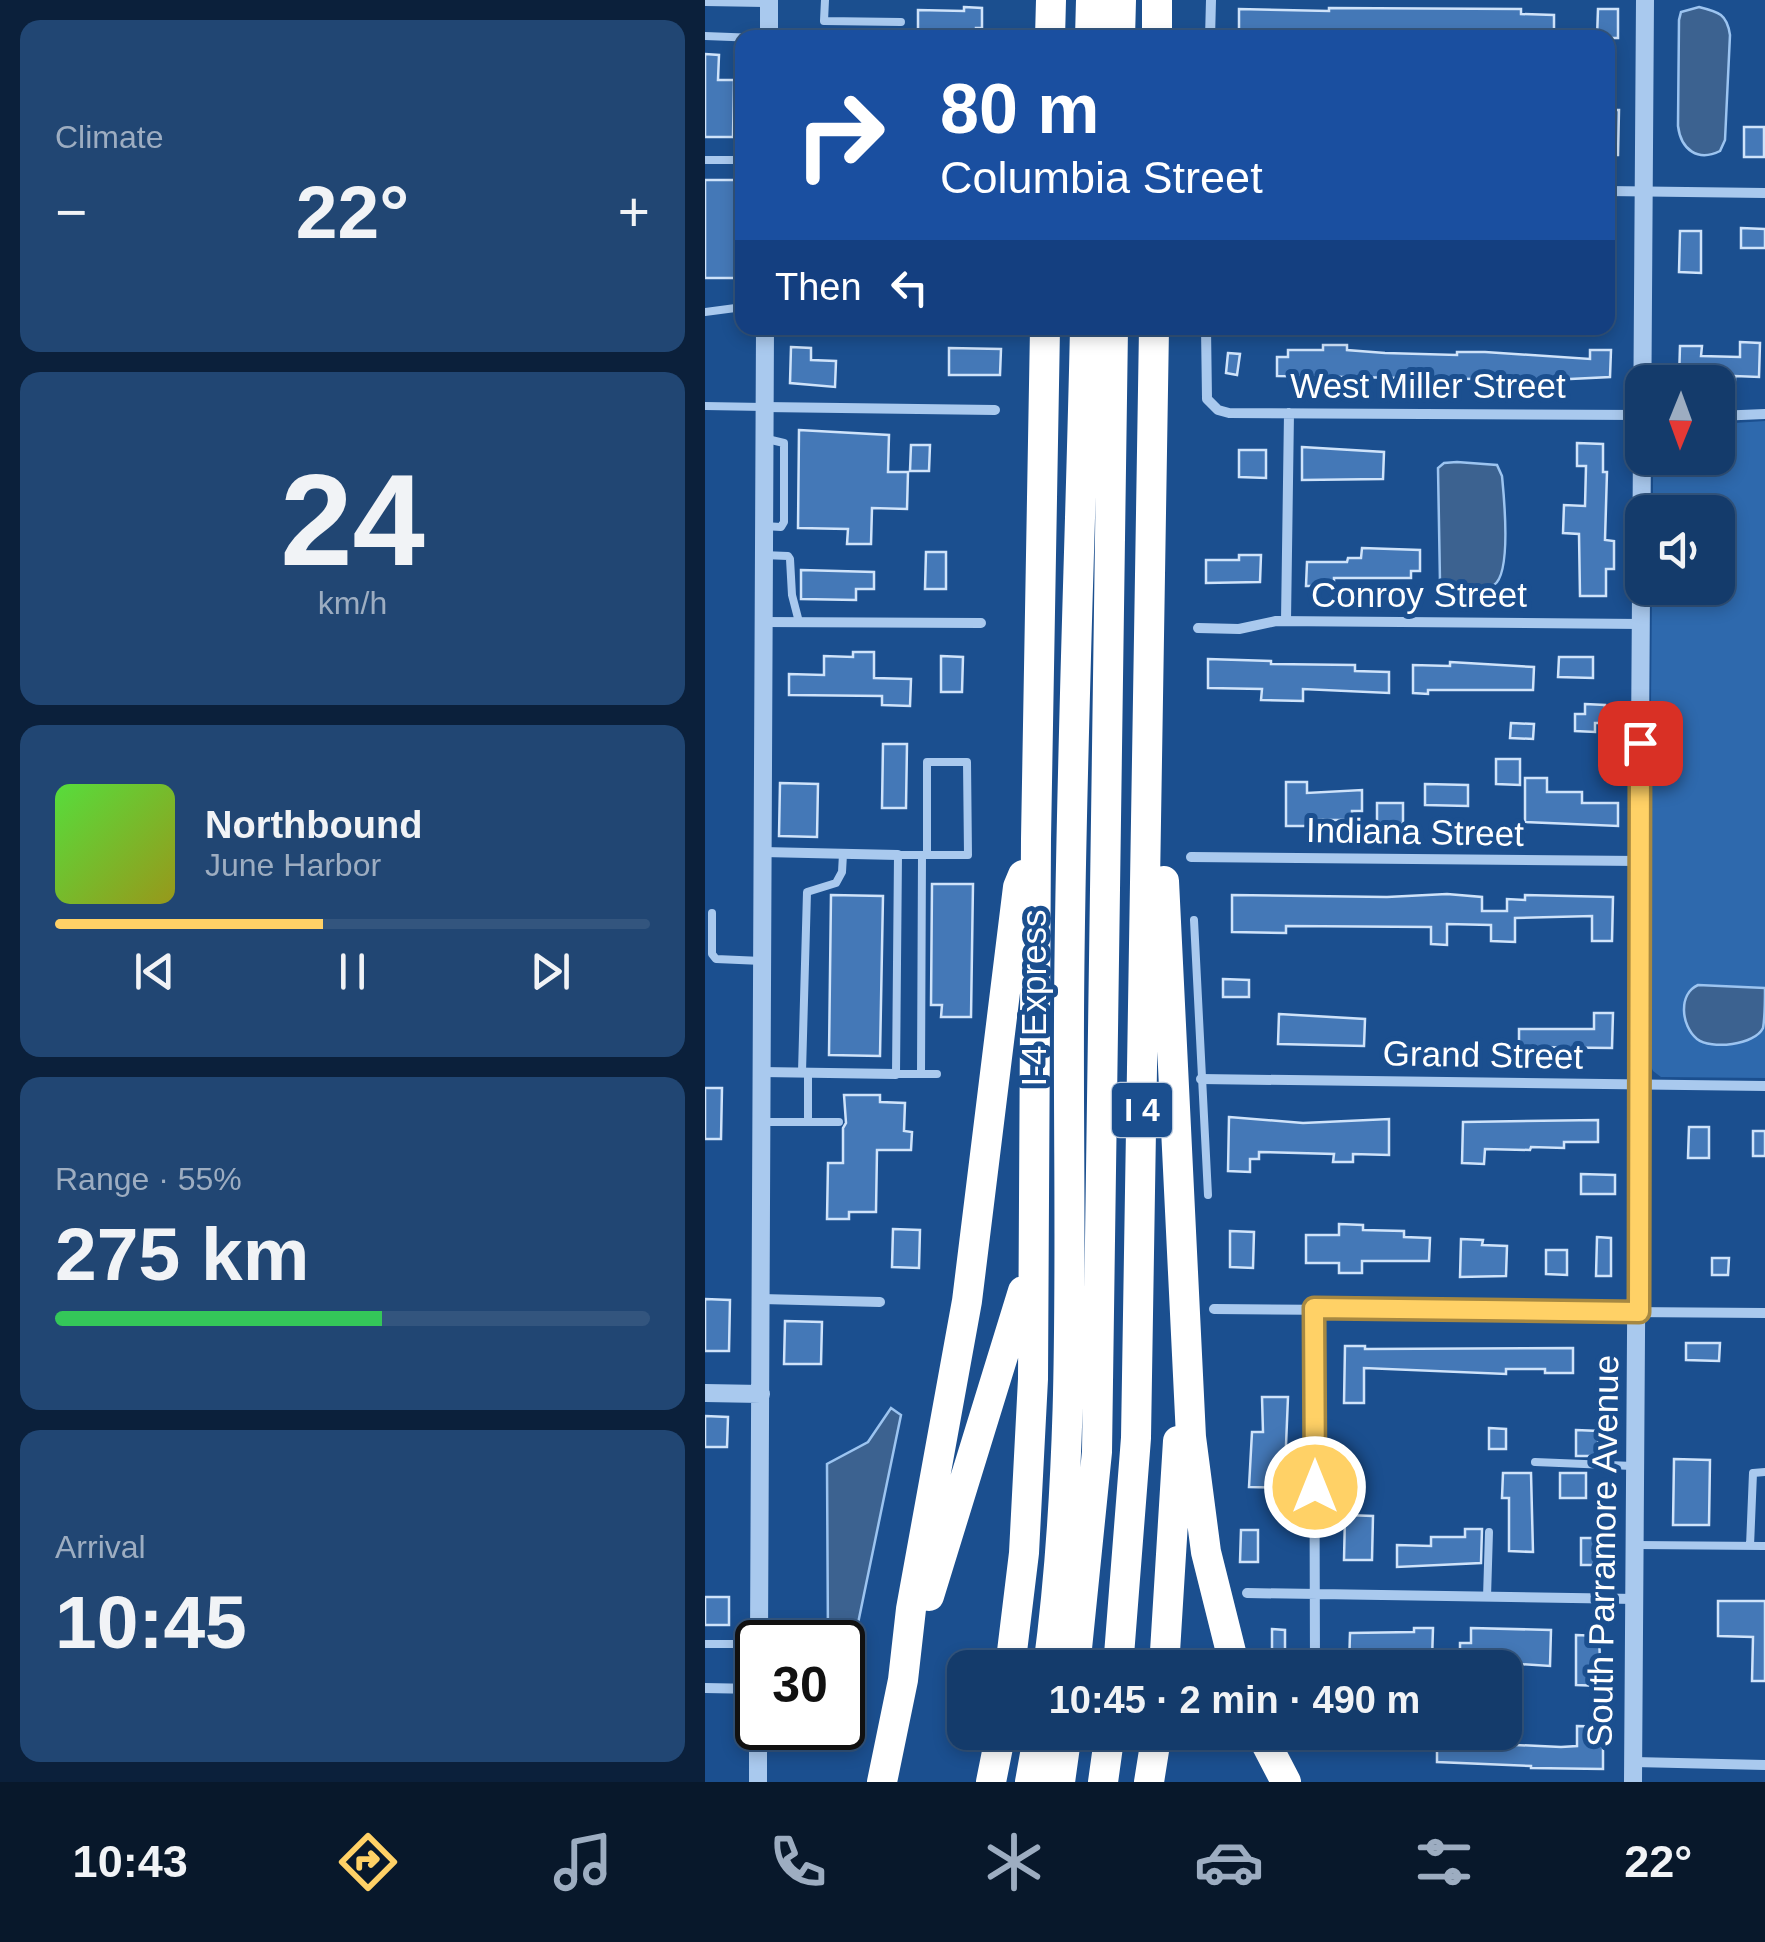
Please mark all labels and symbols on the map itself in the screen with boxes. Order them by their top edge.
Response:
north arrow [1625,365,1735,475]
street label: West Miller Street [1290,366,1566,405]
street label: Conroy Street [1311,575,1527,614]
pin [1598,701,1683,786]
street label: Indiana Street [1306,810,1525,853]
street label: I-4 Express [1014,910,1053,1087]
street label: Grand Street [1382,1033,1584,1076]
road number: I 4 [1112,1083,1172,1137]
street label: South Parramore Avenue [1580,1354,1625,1747]
position arrow [1263,1435,1367,1539]
speed limit sign: 30 [735,1620,865,1750]

